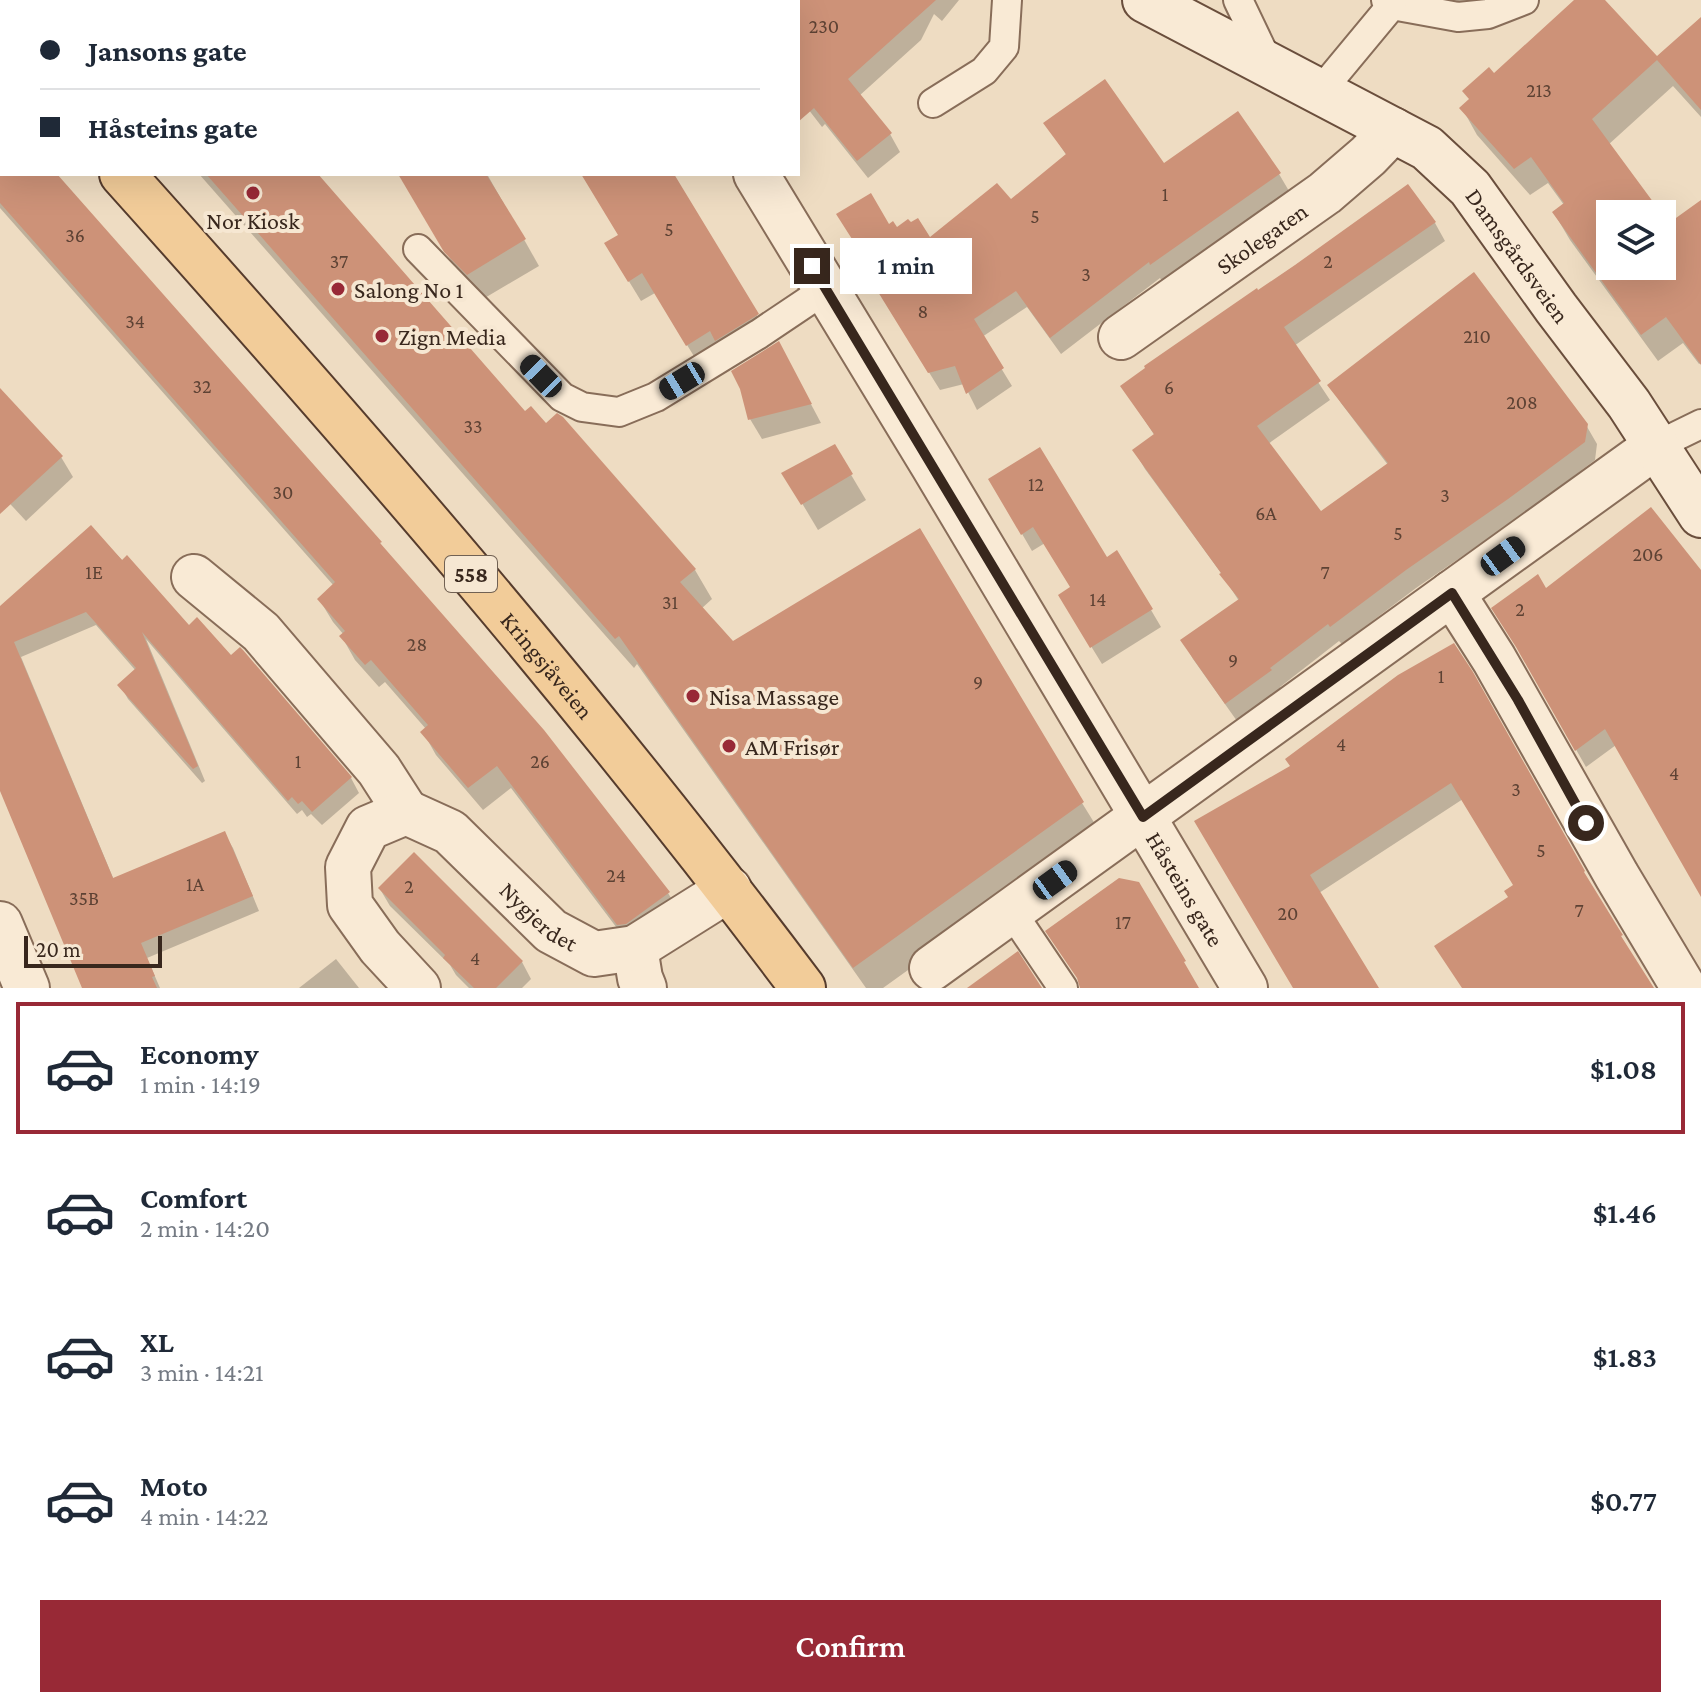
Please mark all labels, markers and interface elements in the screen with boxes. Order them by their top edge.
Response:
house number: 230 [809,15,839,37]
text: Jansons gate [88,34,247,67]
house number: 213 [1526,79,1552,101]
text: Håsteins gate [88,111,258,144]
house number: 1 [1162,183,1168,205]
street label: Damsgårdsveien [1461,183,1576,328]
marker: Nor Kiosk [244,184,262,202]
street label: Skolegaten [1211,196,1312,279]
map controls [1596,200,1676,280]
button: layers [1596,200,1676,280]
house number: 5 [1030,205,1040,227]
place label: Nor Kiosk [206,207,300,234]
house number: 5 [664,218,674,240]
house number: 36 [65,224,85,246]
callout: 1 min [840,238,972,294]
route end [794,248,830,284]
house number: 37 [330,250,348,272]
house number: 2 [1323,250,1333,272]
text: 1 min [877,251,935,280]
house number: 3 [1081,263,1091,285]
place label: Salong No 1 [354,276,464,303]
marker: Salong No 1 [329,280,347,298]
house number: 8 [918,300,928,322]
house number: 34 [125,310,145,332]
place label: Zign Media [398,323,506,350]
house number: 210 [1463,325,1491,347]
marker: Zign Media [373,327,391,345]
car [516,350,566,402]
car [655,358,709,404]
house number: 32 [193,375,211,397]
house number: 6 [1164,376,1174,398]
house number: 208 [1506,391,1538,413]
house number: 33 [464,415,482,437]
house number: 12 [1028,473,1044,495]
house number: 30 [273,481,293,503]
house number: 3 [1440,484,1450,506]
house number: 6A [1255,502,1277,524]
house number: 5 [1393,522,1403,544]
car [1477,532,1529,580]
house number: 206 [1633,543,1664,565]
road number: 558 [445,556,497,592]
house number: 1E [85,561,103,583]
house number: 7 [1320,561,1330,583]
house number: 14 [1090,588,1106,610]
house number: 31 [662,591,678,613]
house number: 2 [1515,598,1525,620]
street label: Kringsjåveien [496,606,600,724]
house number: 28 [407,633,427,655]
house number: 9 [1228,649,1238,671]
house number: 1 [1438,665,1444,687]
house number: 9 [973,671,983,693]
place label: Nisa Massage [709,683,839,710]
marker: Nisa Massage [684,687,702,705]
place label: AM Frisør [745,733,840,760]
house number: 4 [1336,733,1346,755]
marker: AM Frisør [720,737,738,755]
house number: 1 [295,750,301,772]
house number: 26 [530,750,550,772]
house number: 4 [1669,762,1679,784]
house number: 3 [1511,778,1521,800]
route start [1568,805,1604,841]
street label: Håsteins gate [1141,827,1230,951]
house number: 5 [1536,839,1546,861]
car [1029,856,1081,904]
house number: 24 [606,864,626,886]
house number: 1A [186,873,205,895]
house number: 2 [404,875,414,897]
street label: Nygjerdet [495,876,583,957]
house number: 35B [69,887,99,909]
house number: 7 [1574,899,1584,921]
house number: 20 [1278,902,1298,924]
house number: 17 [1115,911,1131,933]
scale bar [24,932,162,968]
text: 20 m [36,937,81,962]
house number: 4 [470,947,480,969]
icon: car [44,1032,116,1104]
text: Economy [140,1037,259,1070]
text: $1.08 [1590,1052,1657,1085]
text: 1 min · 14:19 [140,1070,261,1099]
icon: car [44,1176,116,1248]
text: Comfort [140,1181,247,1214]
text: $1.46 [1593,1196,1657,1229]
text: 2 min · 14:20 [140,1214,270,1243]
icon: car [44,1320,116,1392]
text: XL [140,1325,174,1358]
text: $1.83 [1593,1340,1657,1373]
text: 3 min · 14:21 [140,1358,264,1387]
icon: car [44,1464,116,1536]
text: Moto [140,1469,208,1502]
text: $0.77 [1590,1484,1657,1517]
text: 4 min · 14:22 [140,1502,268,1531]
button: Confirm [40,1600,1661,1692]

